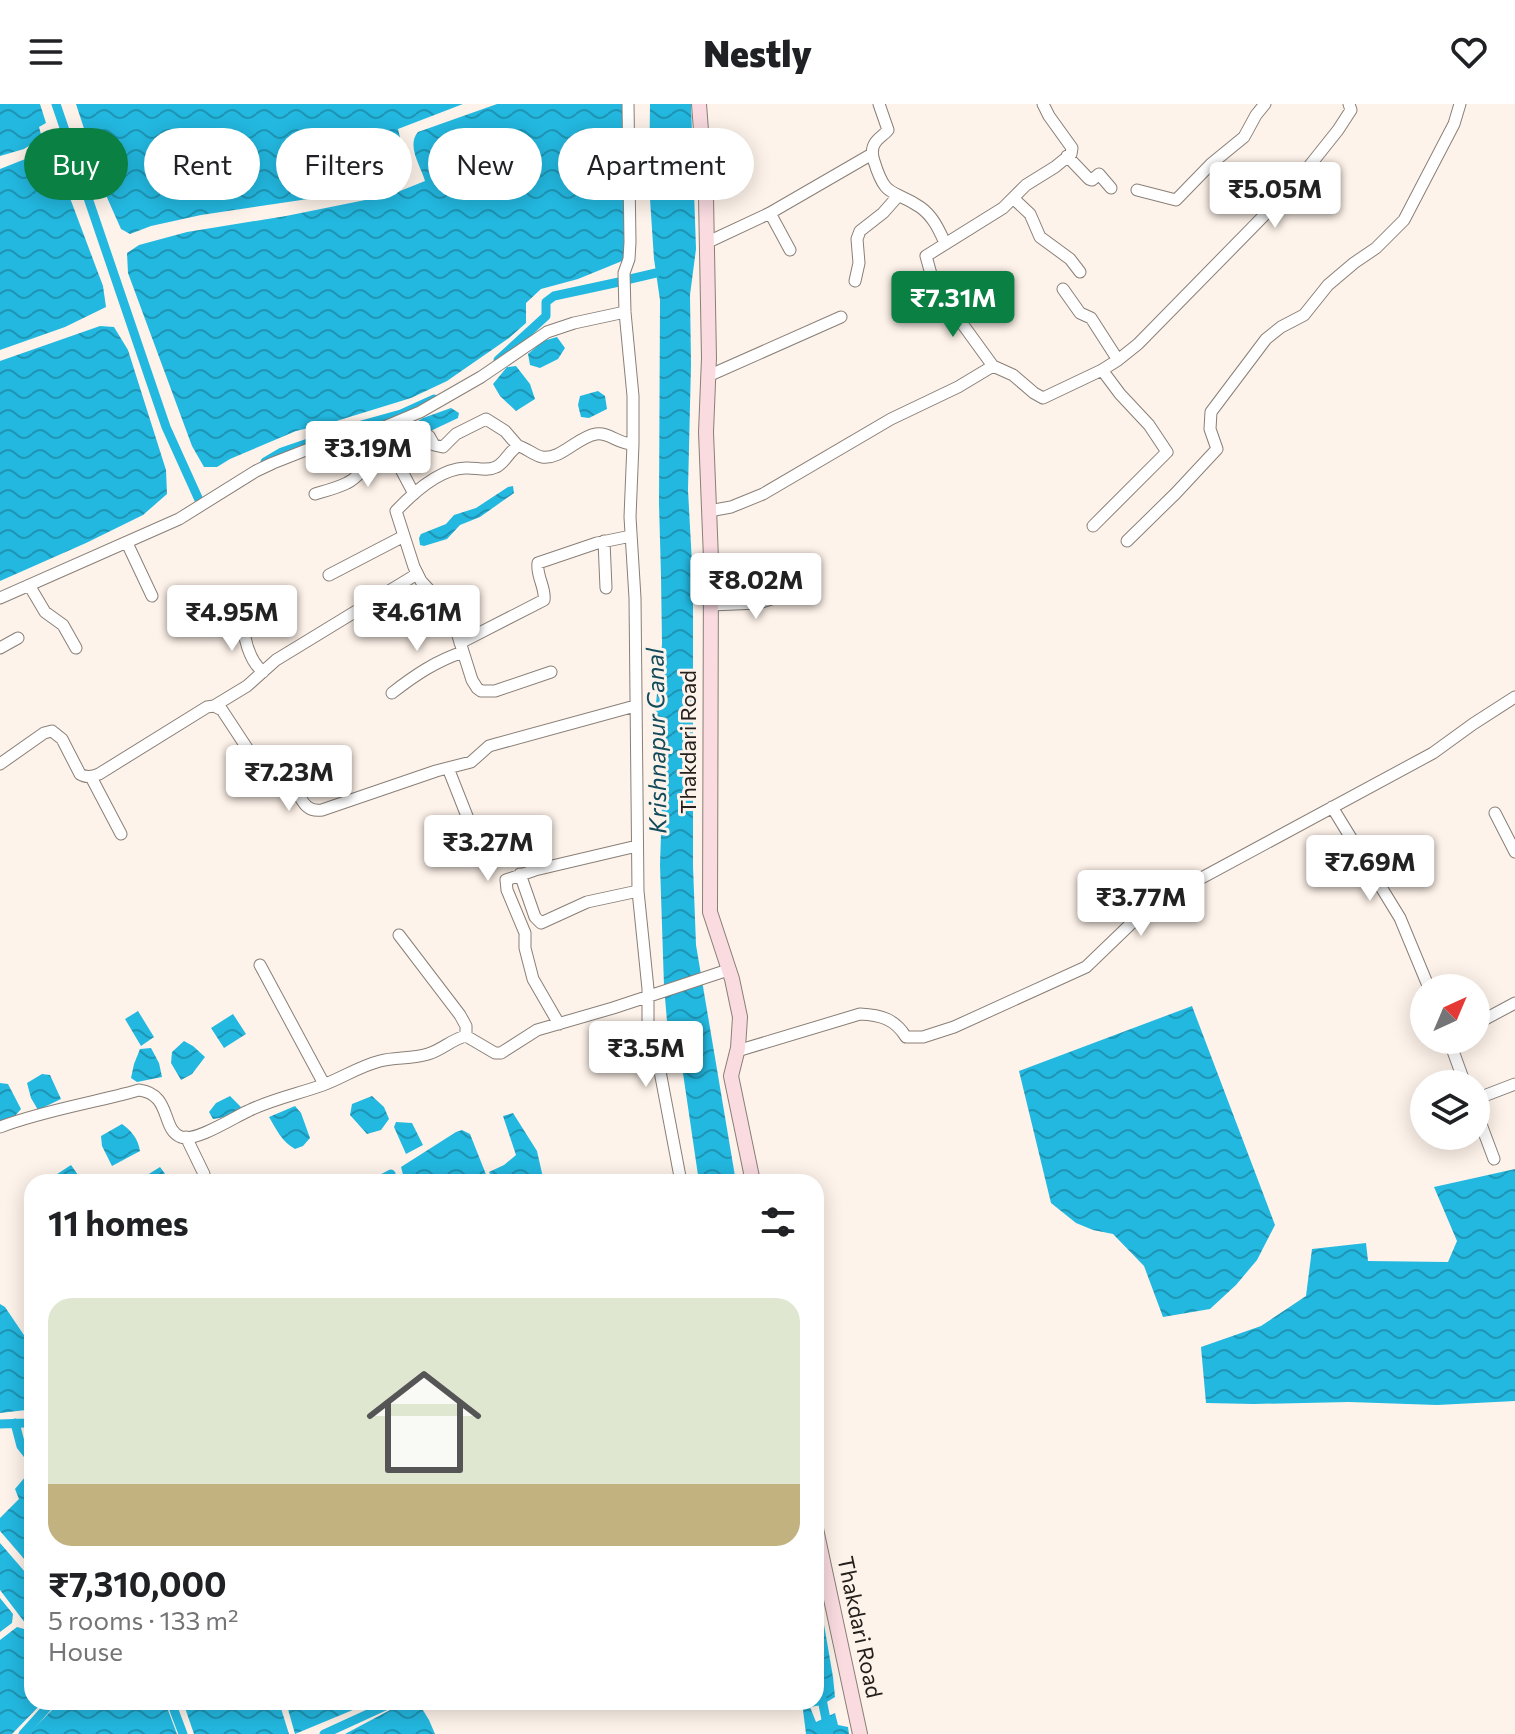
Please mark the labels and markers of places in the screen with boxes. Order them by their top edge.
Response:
pin: ₹5.05M [1210,162,1340,230]
pin: ₹7.31M [888,271,1018,339]
pin: ₹3.19M [303,421,433,489]
pin: ₹8.02M [691,553,821,621]
pin: ₹4.95M [167,585,297,653]
pin: ₹4.61M [352,585,482,653]
pin: ₹7.23M [224,745,354,813]
pin: ₹3.27M [423,815,553,883]
pin: ₹7.69M [1305,835,1435,903]
pin: ₹3.77M [1076,870,1206,938]
pin: ₹3.5M [590,1021,702,1089]

